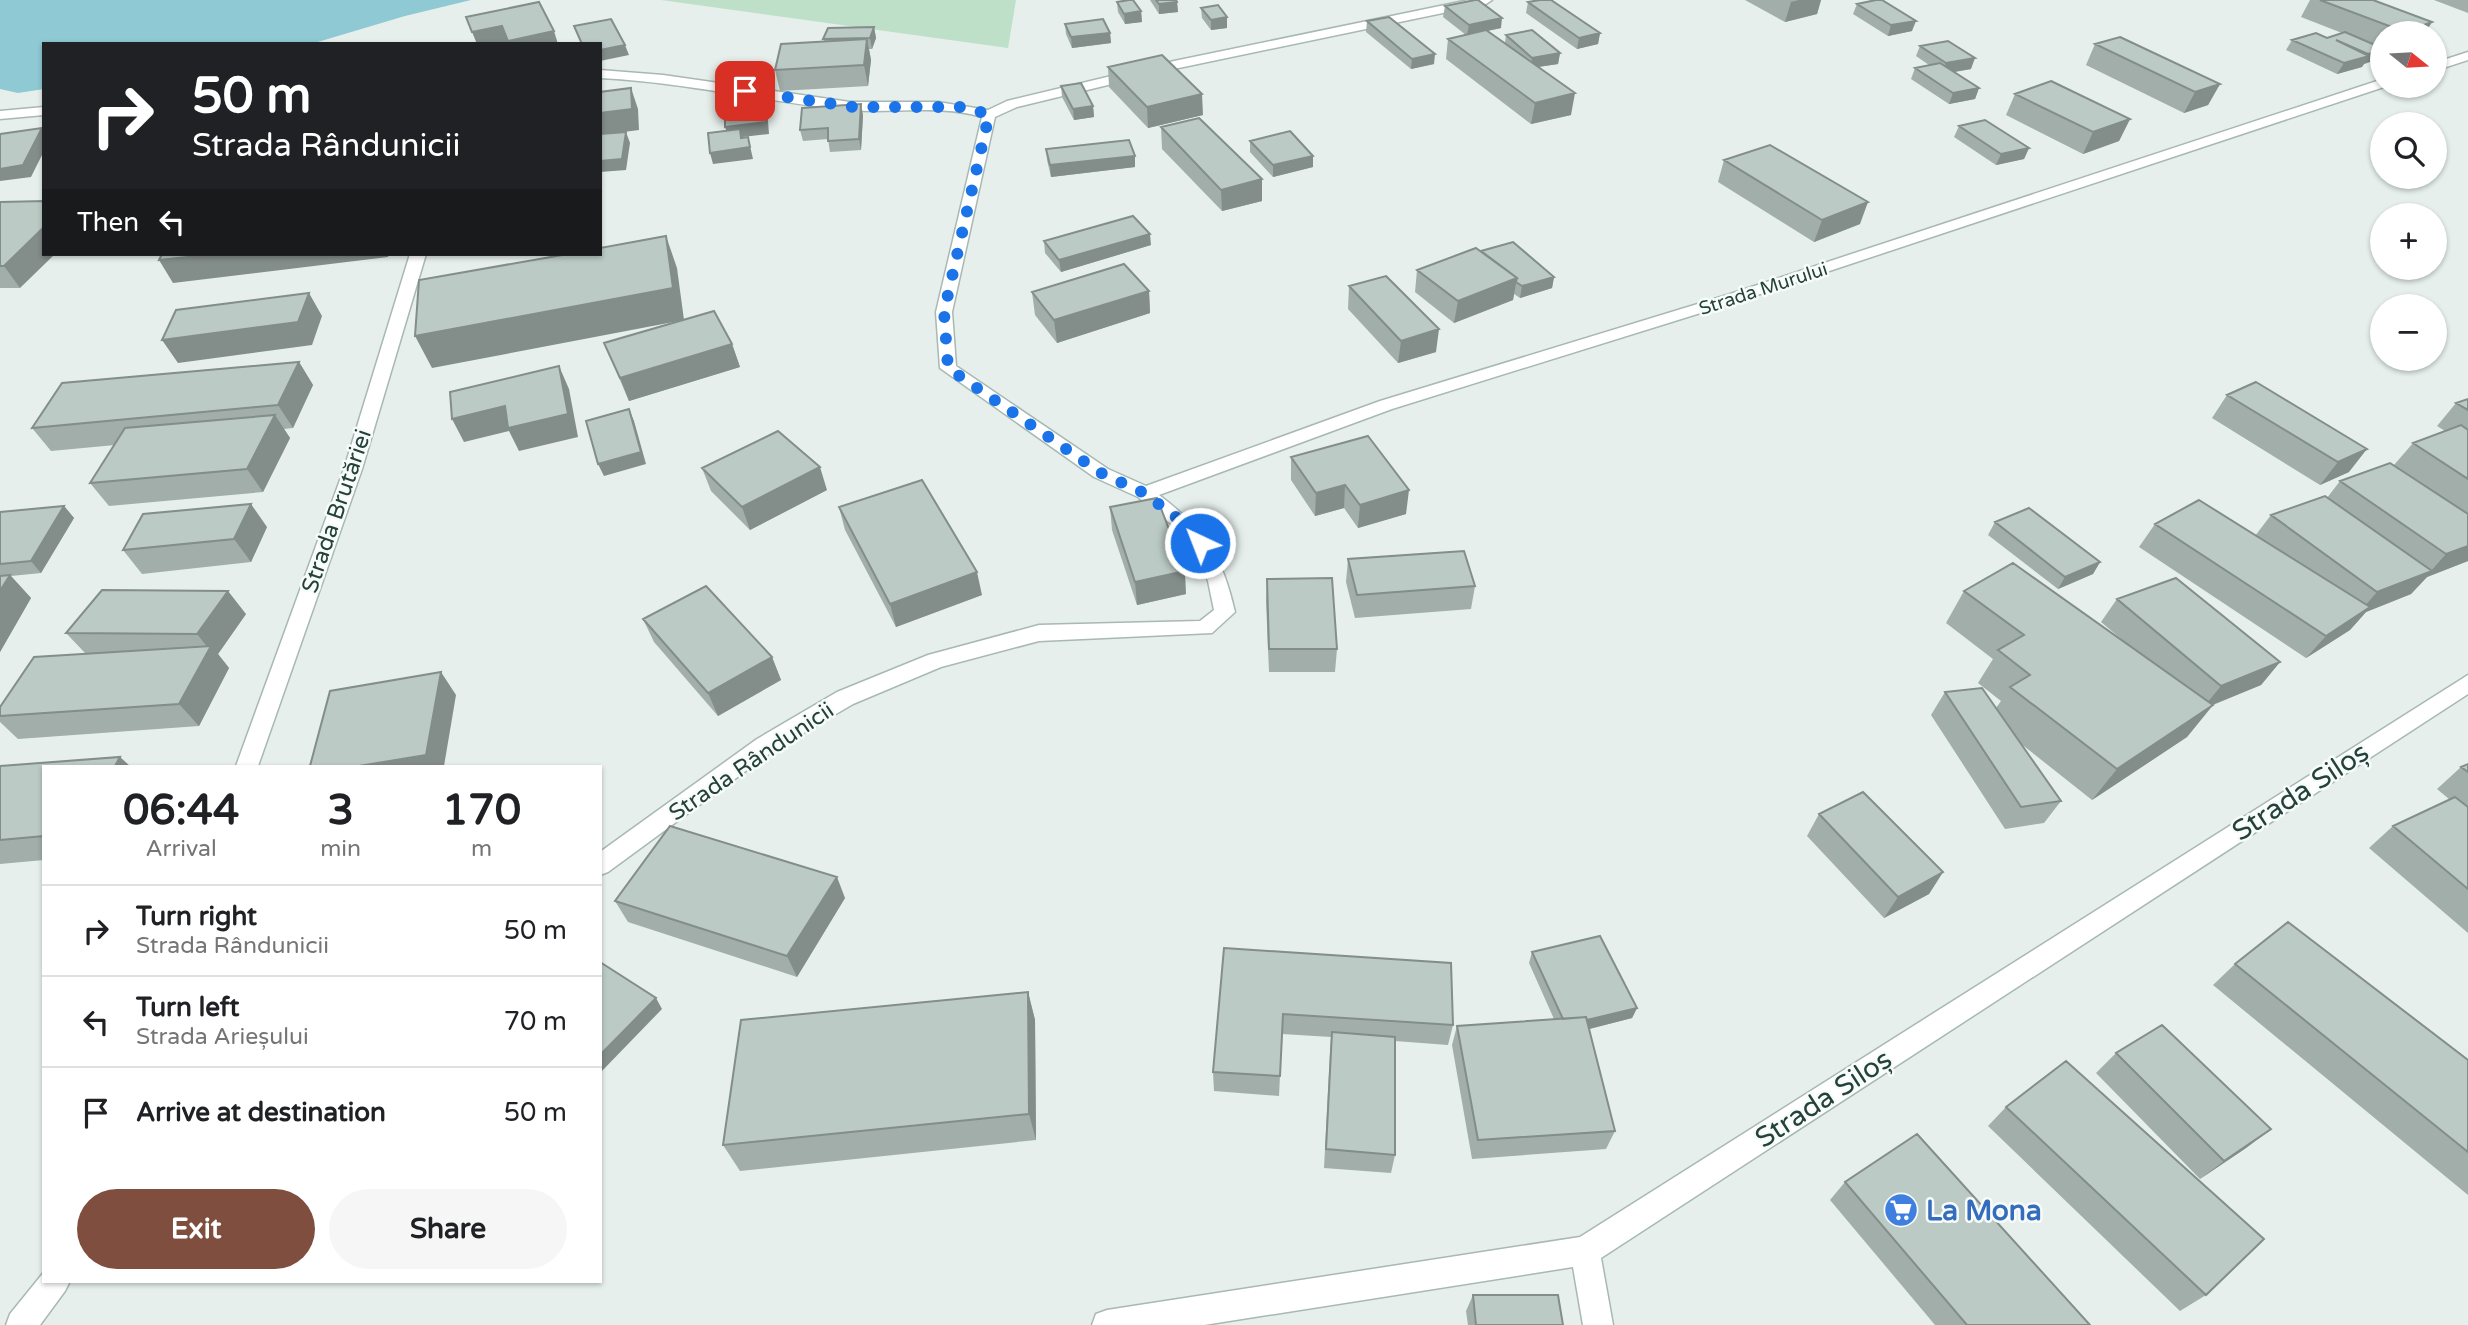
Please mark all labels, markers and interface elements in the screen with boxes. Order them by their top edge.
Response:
north arrow [2370,21,2446,98]
map controls [2370,21,2447,371]
pin [715,61,775,121]
text: 50 m [192,67,311,126]
icon: right [77,70,168,161]
icon: arrive [726,72,764,110]
button: search [2370,112,2447,189]
text: Strada Rândunicii [192,127,460,165]
icon: left [153,203,191,241]
button: + [2370,203,2447,280]
text: Then [77,207,139,238]
street label: Strada Murului [1696,258,1830,320]
button: − [2370,294,2447,371]
street label: Strada Brutăriei [296,426,378,597]
position arrow [1163,506,1237,580]
street label: Strada Rândunicii [664,696,839,827]
street label: Strada Siloș [2226,735,2375,849]
text: 06:44 [123,785,239,836]
text: 3 [327,785,354,836]
text: 170 [442,785,521,836]
text: Arrival [146,835,217,863]
text: min [320,835,361,863]
text: m [471,835,492,863]
text: Turn right [136,901,257,932]
icon: right [77,912,115,950]
text: 50 m [504,915,567,946]
text: Strada Rândunicii [136,932,329,960]
text: Turn left [136,992,239,1023]
icon: left [77,1003,115,1041]
text: 70 m [504,1006,567,1037]
text: Strada Arieșului [136,1023,309,1051]
street label: Strada Siloș [1749,1042,1898,1156]
icon: arrive [77,1094,115,1132]
text: Arrive at destination [136,1097,386,1128]
text: 50 m [504,1097,567,1128]
button: Exit [77,1189,315,1269]
button: Share [329,1189,567,1269]
supermarket icon: La Mona [1882,1191,1920,1229]
place label: La Mona [1926,1194,2042,1228]

